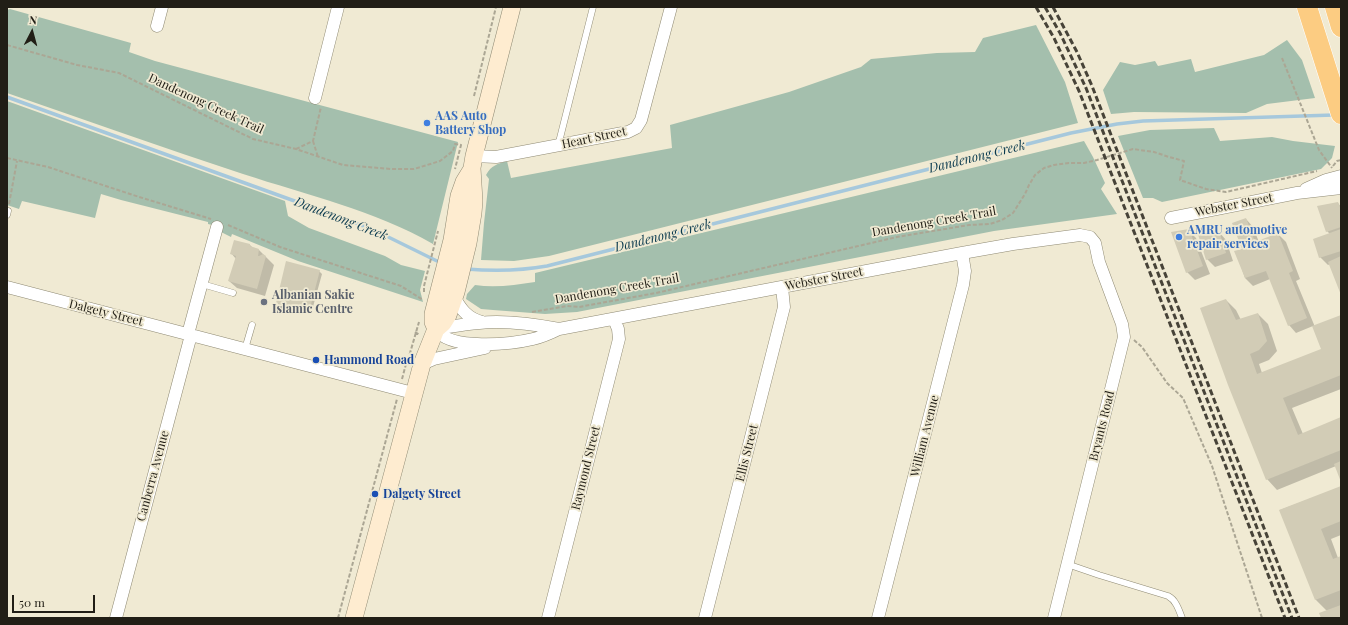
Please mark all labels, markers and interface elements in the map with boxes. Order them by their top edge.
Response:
north arrow [12,12,52,52]
text: N [29,12,38,27]
street label: Dandenong Creek Trail [146,71,266,137]
place label: AAS Auto Battery Shop [435,109,506,137]
marker: AAS Auto Battery Shop [422,118,432,128]
street label: Heart Street [560,124,628,152]
water label: Dandenong Creek [927,137,1027,177]
street label: Webster Street [1194,190,1274,220]
water label: Dandenong Creek [292,194,390,244]
street label: Dandenong Creek Trail [871,204,997,240]
water label: Dandenong Creek [613,216,713,256]
place label: AMRU automotive repair services [1187,223,1287,251]
marker: AMRU automotive repair services [1174,232,1184,242]
street label: Webster Street [784,264,864,294]
street label: Dandenong Creek Trail [554,271,680,307]
place label: Albanian Sakie Islamic Centre [272,288,355,316]
street label: Dalgety Street [67,297,145,329]
marker: Albanian Sakie Islamic Centre [259,297,269,307]
place label: Hammond Road [324,353,414,367]
marker: Hammond Road [311,355,321,365]
street label: Bryants Road [1086,389,1118,463]
street label: William Avenue [908,394,942,478]
street label: Ellis Street [733,423,761,483]
street label: Raymond Street [569,424,603,512]
street label: Canberra Avenue [134,429,172,523]
place label: Dalgety Street [383,487,461,501]
marker: Dalgety Street [370,489,380,499]
scale bar [14,587,97,613]
text: 50 m [19,594,45,610]

